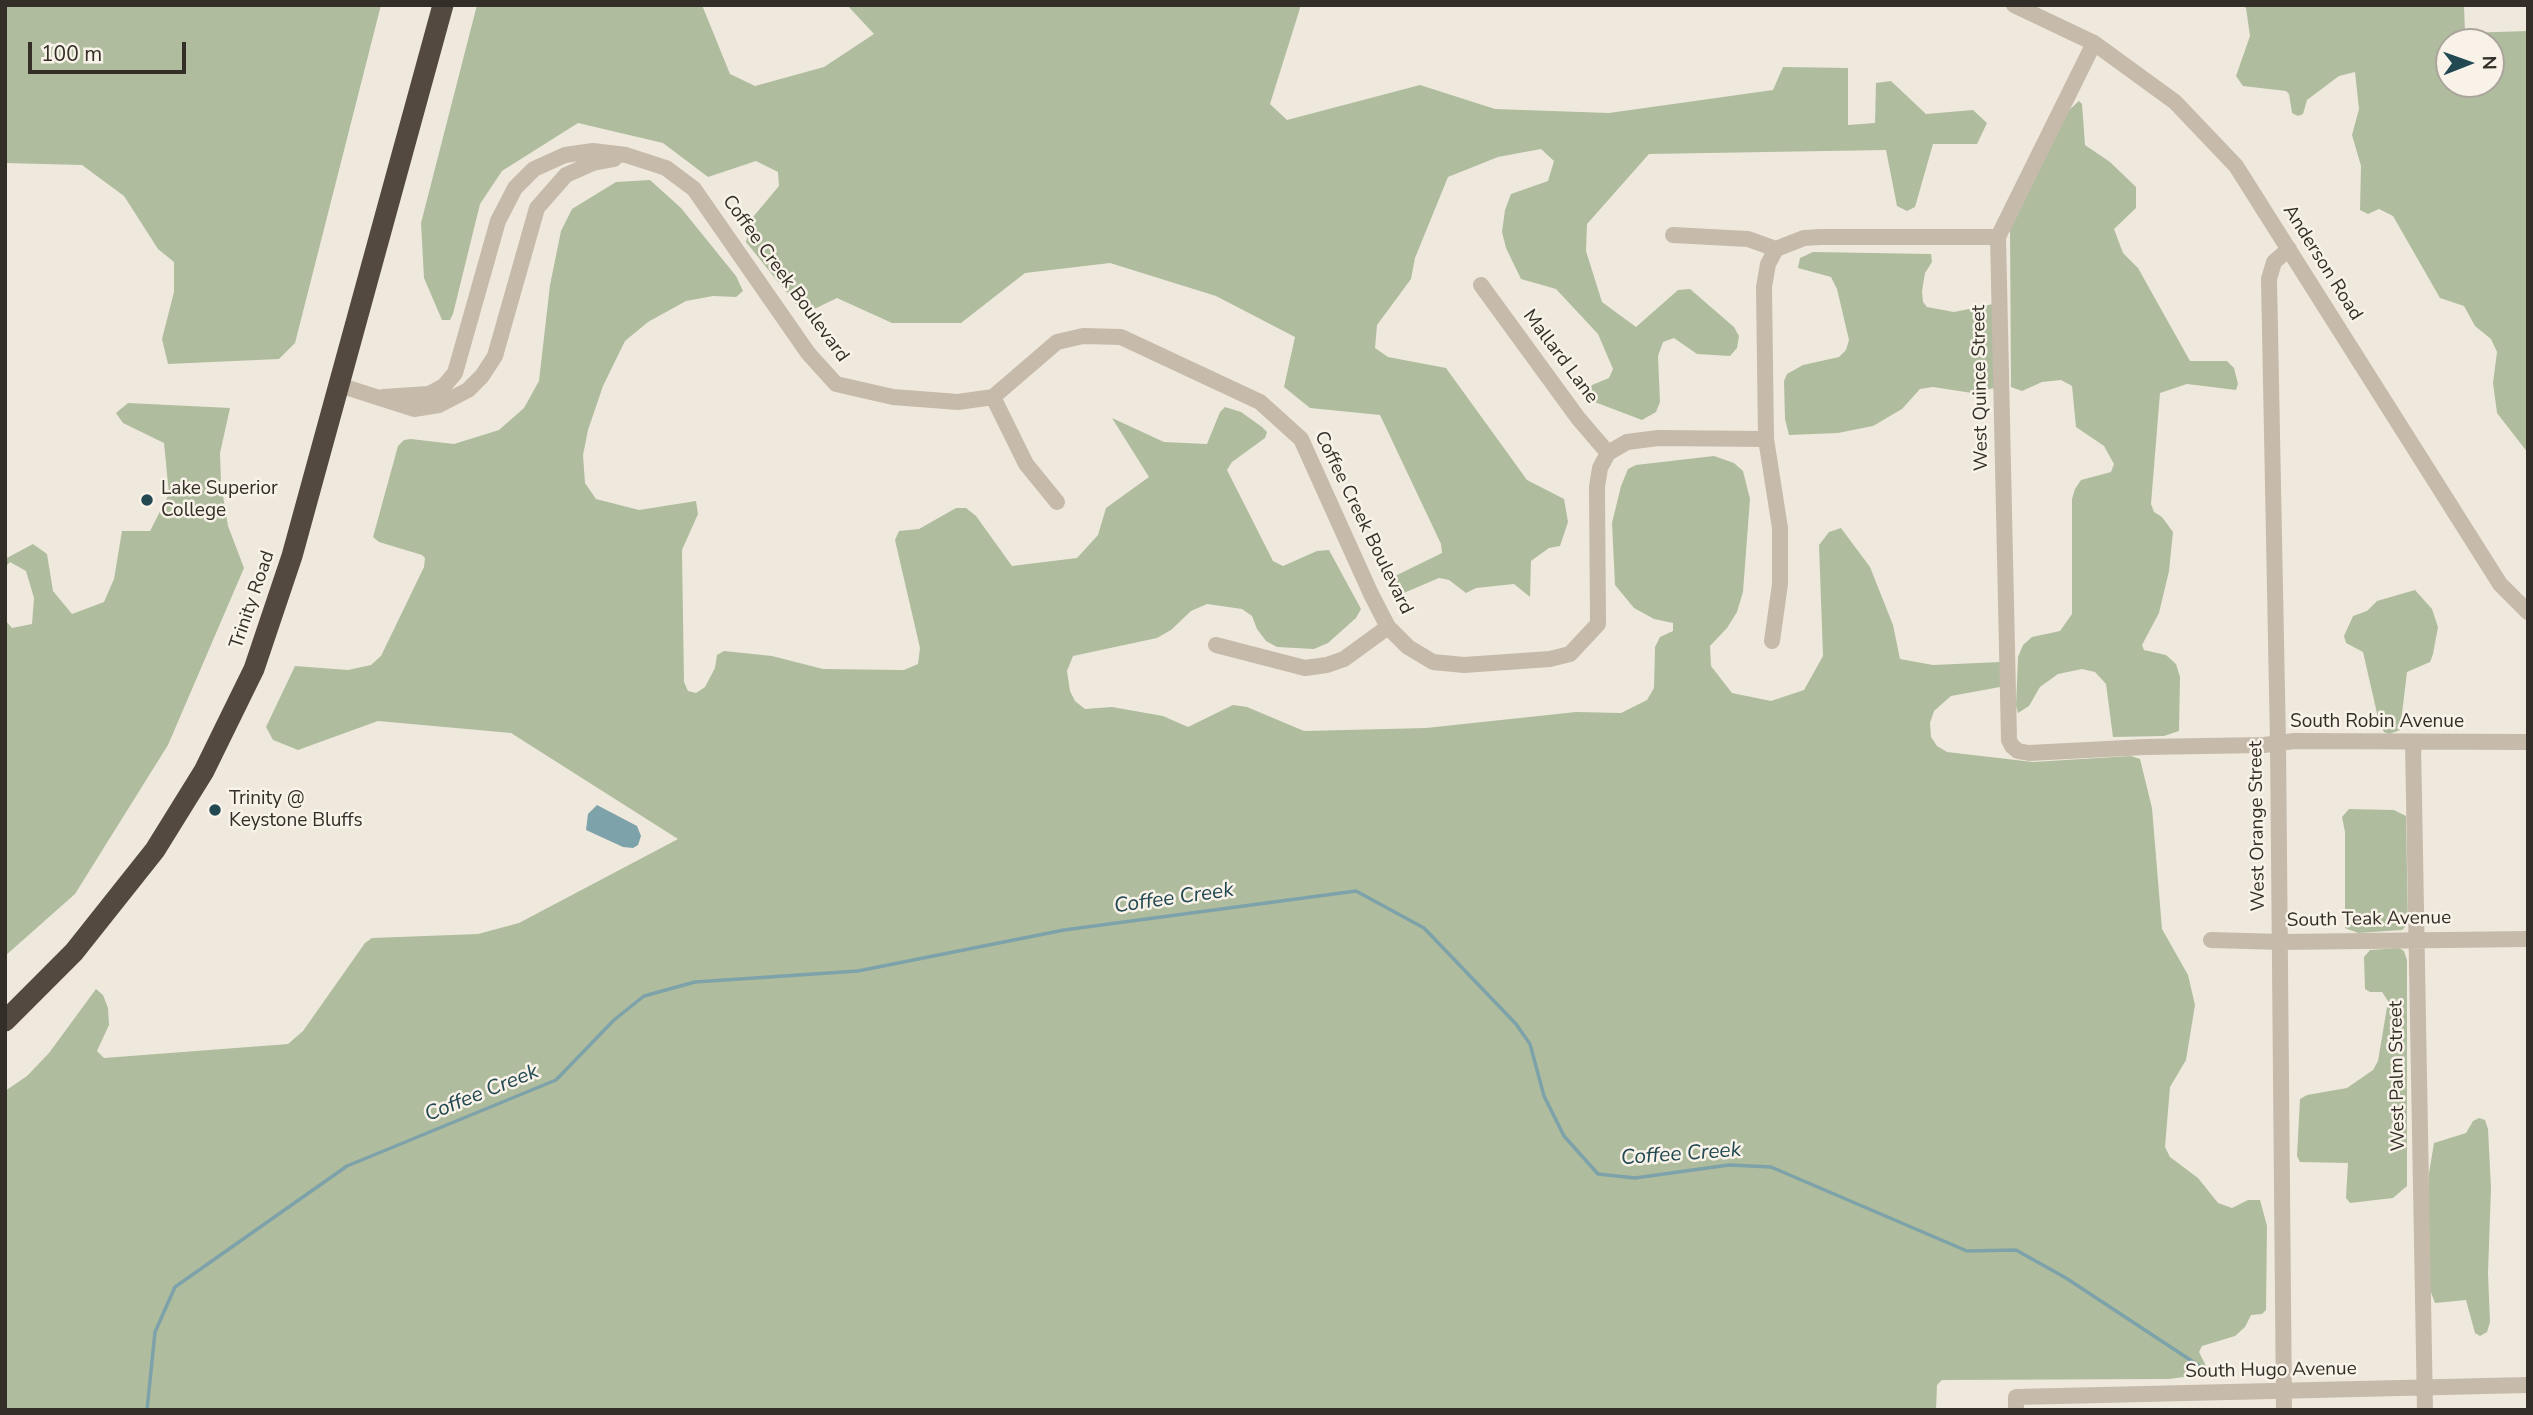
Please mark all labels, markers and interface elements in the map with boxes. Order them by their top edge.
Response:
scale bar [32,28,189,72]
north arrow [2435,28,2505,98]
text: 100 m [41,40,102,68]
text: N [2476,55,2502,70]
street label: Coffee Creek Boulevard [717,191,853,367]
street label: Anderson Road [2277,201,2367,325]
street label: West Quince Street [1968,305,1994,471]
street label: Mallard Lane [1517,306,1603,408]
street label: Coffee Creek Boulevard [1309,428,1417,618]
place label: Lake Superior College [161,478,278,522]
marker: Lake Superior College [139,492,155,508]
street label: Trinity Road [226,548,280,652]
street label: South Robin Avenue [2290,711,2464,733]
street label: West Orange Street [2245,741,2271,911]
place label: Trinity @ Keystone Bluffs [229,788,363,832]
marker: Trinity @ Keystone Bluffs [207,802,223,818]
water label: Coffee Creek [1113,878,1235,920]
street label: South Teak Avenue [2287,907,2451,933]
street label: West Palm Street [2385,1000,2411,1152]
water label: Coffee Creek [421,1060,543,1128]
water label: Coffee Creek [1620,1138,1742,1172]
street label: South Hugo Avenue [2185,1358,2357,1384]

